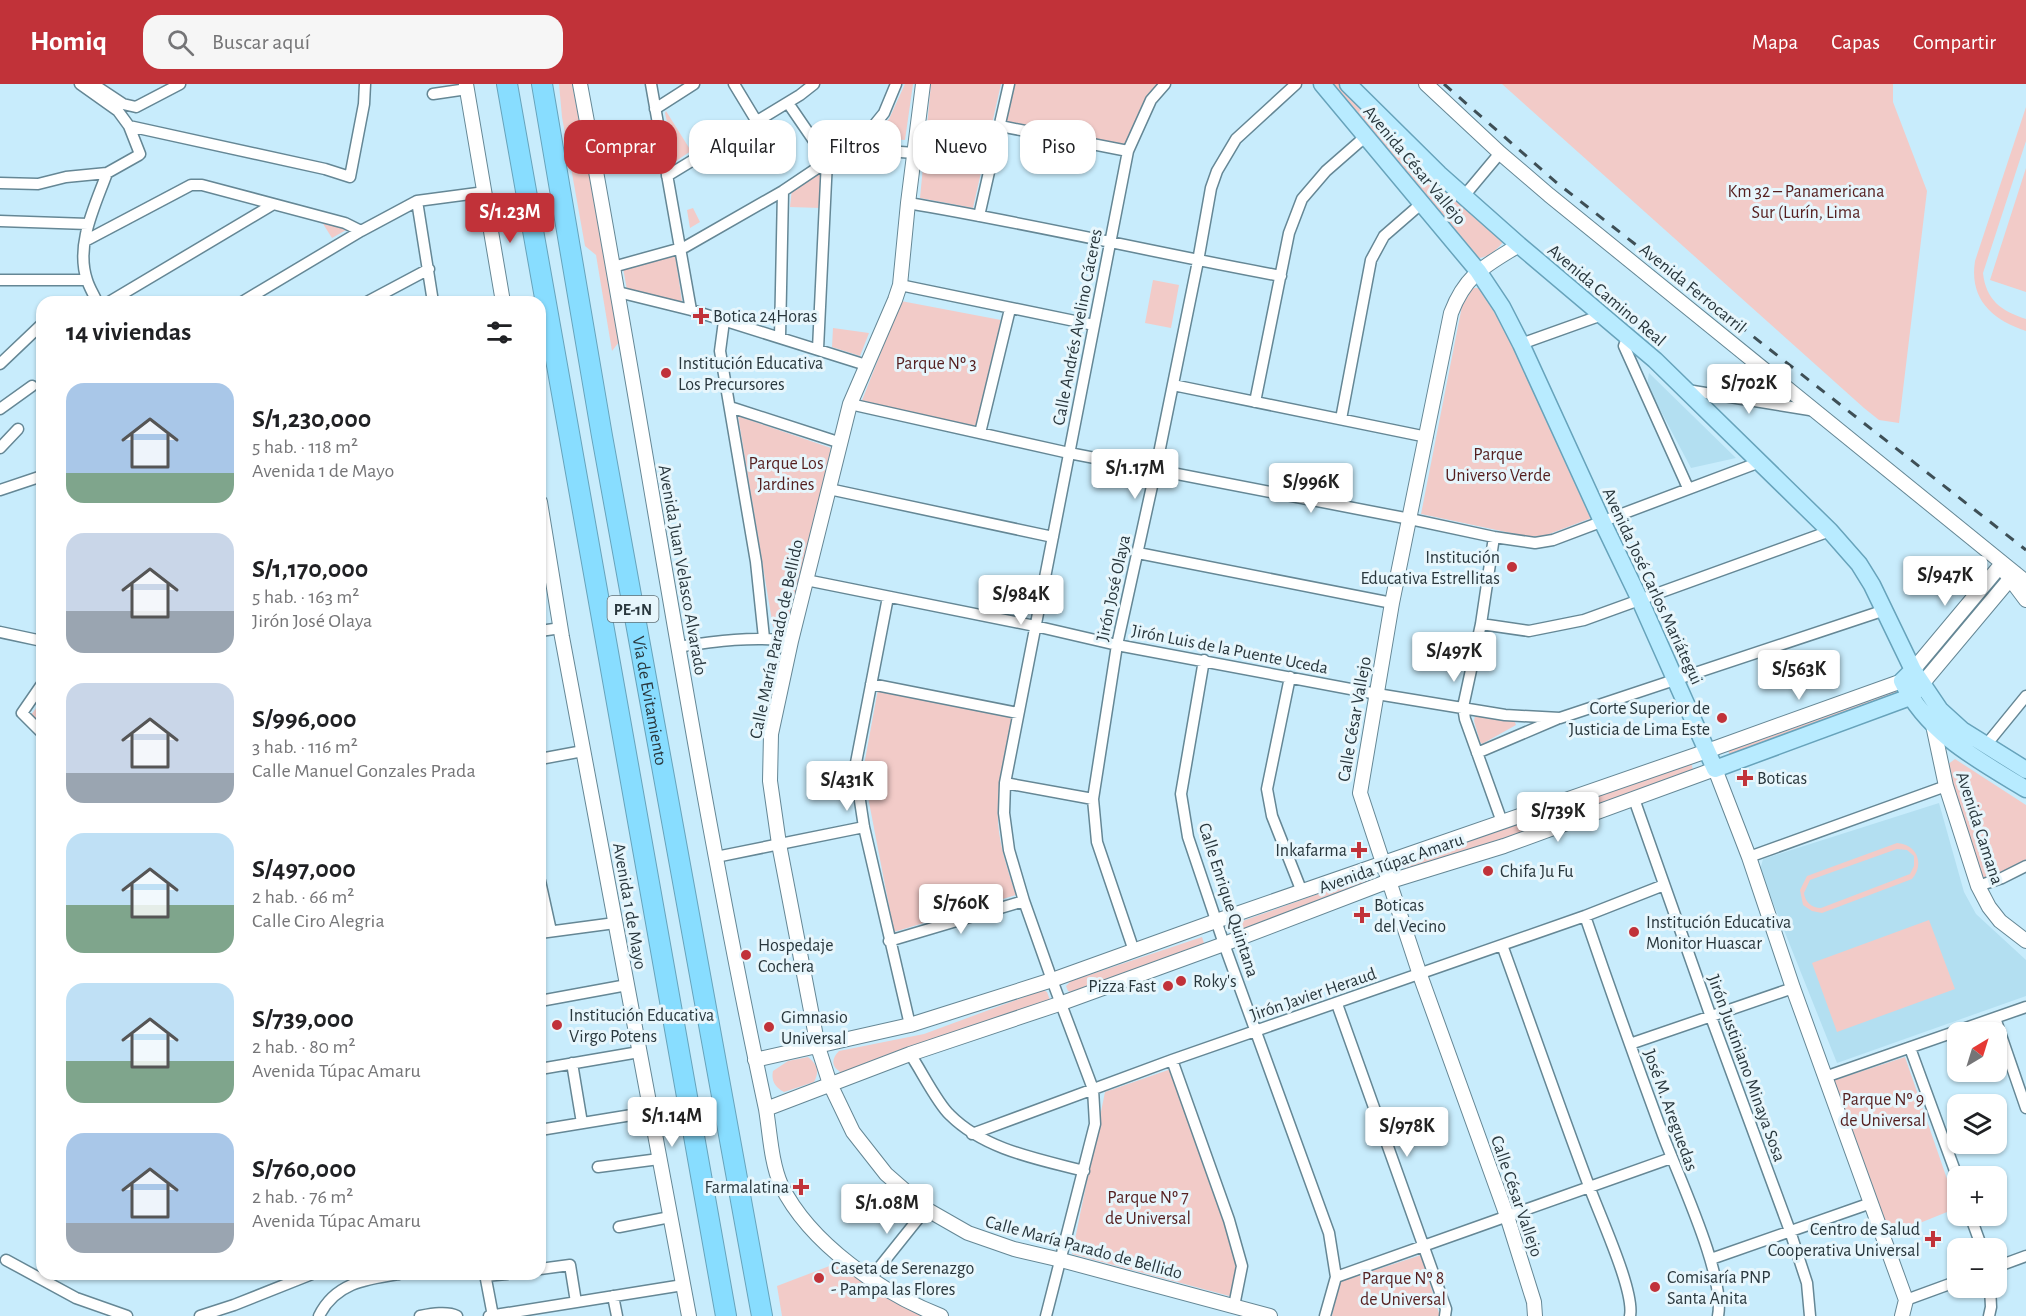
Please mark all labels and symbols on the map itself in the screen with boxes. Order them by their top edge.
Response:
street label: Avenida César Vallejo [1359,103,1469,229]
park label: Km 32 – Panamericana Sur (Lurín, Lima [1728,183,1884,222]
pin: S/1.23M [455,193,565,244]
street label: Calle Andrés Avelino Cáceres [1050,227,1106,427]
street label: Avenida Ferrocarril [1636,240,1749,337]
street label: Avenida Camino Real [1544,241,1669,350]
place label: Botica 24Horas [713,308,818,326]
marker: Botica 24Horas [694,309,708,323]
place label: Institución Educativa Los Precursores [678,355,823,394]
park label: Parque Nº 3 [895,355,977,373]
pin: S/702K [1700,364,1798,415]
marker: Institución Educativa Los Precursores [659,366,673,380]
park label: Parque Universo Verde [1445,446,1551,485]
pin: S/1.17M [1080,449,1190,500]
park label: Parque Los Jardines [748,455,824,494]
pin: S/996K [1262,463,1360,514]
street label: Avenida Juan Velasco Alvarado [655,464,709,677]
street label: Avenida José Carlos Mariátegui [1599,485,1706,688]
street label: Jirón José Olaya [1094,533,1134,643]
street label: Calle María Parado de Bellido [747,538,807,741]
place label: Institución Educativa Estrellitas [1360,549,1500,588]
pin: S/947K [1896,556,1994,607]
marker: Institución Educativa Estrellitas [1505,560,1519,574]
pin: S/984K [972,575,1070,626]
road number: PE-1N [608,596,658,622]
street label: Jirón Luis de la Puente Uceda [1130,622,1330,678]
pin: S/497K [1405,632,1503,683]
street label: Vía de Evitamiento [629,635,670,767]
pin: S/563K [1750,650,1848,701]
street label: Calle César Vallejo [1335,655,1375,783]
place label: Corte Superior de Justicia de Lima Este [1569,700,1710,739]
marker: Corte Superior de Justicia de Lima Este [1715,711,1729,725]
pin: S/431K [798,761,896,812]
place label: Boticas [1757,770,1807,788]
street label: Avenida Camana [1952,770,2006,887]
marker: Boticas [1738,771,1752,785]
pin: S/739K [1509,792,1607,843]
street label: Calle Enrique Quintana [1195,821,1261,980]
street label: Avenida Túpac Amaru [1317,831,1466,897]
street label: Avenida 1 de Mayo [609,842,649,971]
place label: Inkafarma [1275,842,1347,860]
marker: Inkafarma [1352,843,1366,857]
place label: Chifa Ju Fu [1500,863,1573,881]
marker: Chifa Ju Fu [1481,864,1495,878]
pin: S/760K [912,884,1010,935]
place label: Boticas del Vecino [1374,897,1446,936]
marker: Boticas del Vecino [1355,908,1369,922]
place label: Institución Educativa Monitor Huascar [1646,914,1791,953]
marker: Institución Educativa Monitor Huascar [1627,925,1641,939]
place label: Hospedaje Cochera [758,937,834,976]
marker: Hospedaje Cochera [739,948,753,962]
street label: Jirón Javier Heraud [1248,965,1379,1025]
street label: Jirón Justiniano Minaya Sosa [1704,972,1788,1164]
place label: Roky's [1193,973,1237,991]
marker: Roky's [1174,974,1188,988]
place label: Pizza Fast [1088,978,1156,996]
marker: Pizza Fast [1161,979,1175,993]
place label: Institución Educativa Virgo Potens [569,1007,714,1046]
place label: Gimnasio Universal [781,1009,848,1048]
marker: Institución Educativa Virgo Potens [550,1018,564,1032]
marker: Gimnasio Universal [762,1020,776,1034]
north arrow [1947,1022,2007,1082]
street label: José M. Areguedas [1640,1047,1700,1174]
park label: Parque Nº 9 de Universal [1840,1091,1926,1130]
pin: S/1.14M [617,1097,727,1148]
pin: S/978K [1358,1107,1456,1158]
street label: Calle César Vallejo [1487,1133,1545,1259]
place label: Farmalatina [705,1179,789,1197]
marker: Farmalatina [794,1180,808,1194]
pin: S/1.08M [832,1184,942,1235]
park label: Parque Nº 7 de Universal [1105,1189,1191,1228]
street label: Calle María Parado de Bellido [983,1213,1184,1283]
place label: Centro de Salud Cooperativa Universal [1768,1221,1920,1260]
marker: Centro de Salud Cooperativa Universal [1924,1230,1942,1248]
place label: Caseta de Serenazgo - Pampa las Flores [831,1260,975,1299]
place label: Comisaría PNP Santa Anita [1667,1269,1771,1308]
park label: Parque Nº 8 de Universal [1360,1270,1446,1309]
marker: Caseta de Serenazgo - Pampa las Flores [812,1271,826,1285]
marker: Comisaría PNP Santa Anita [1648,1280,1662,1294]

